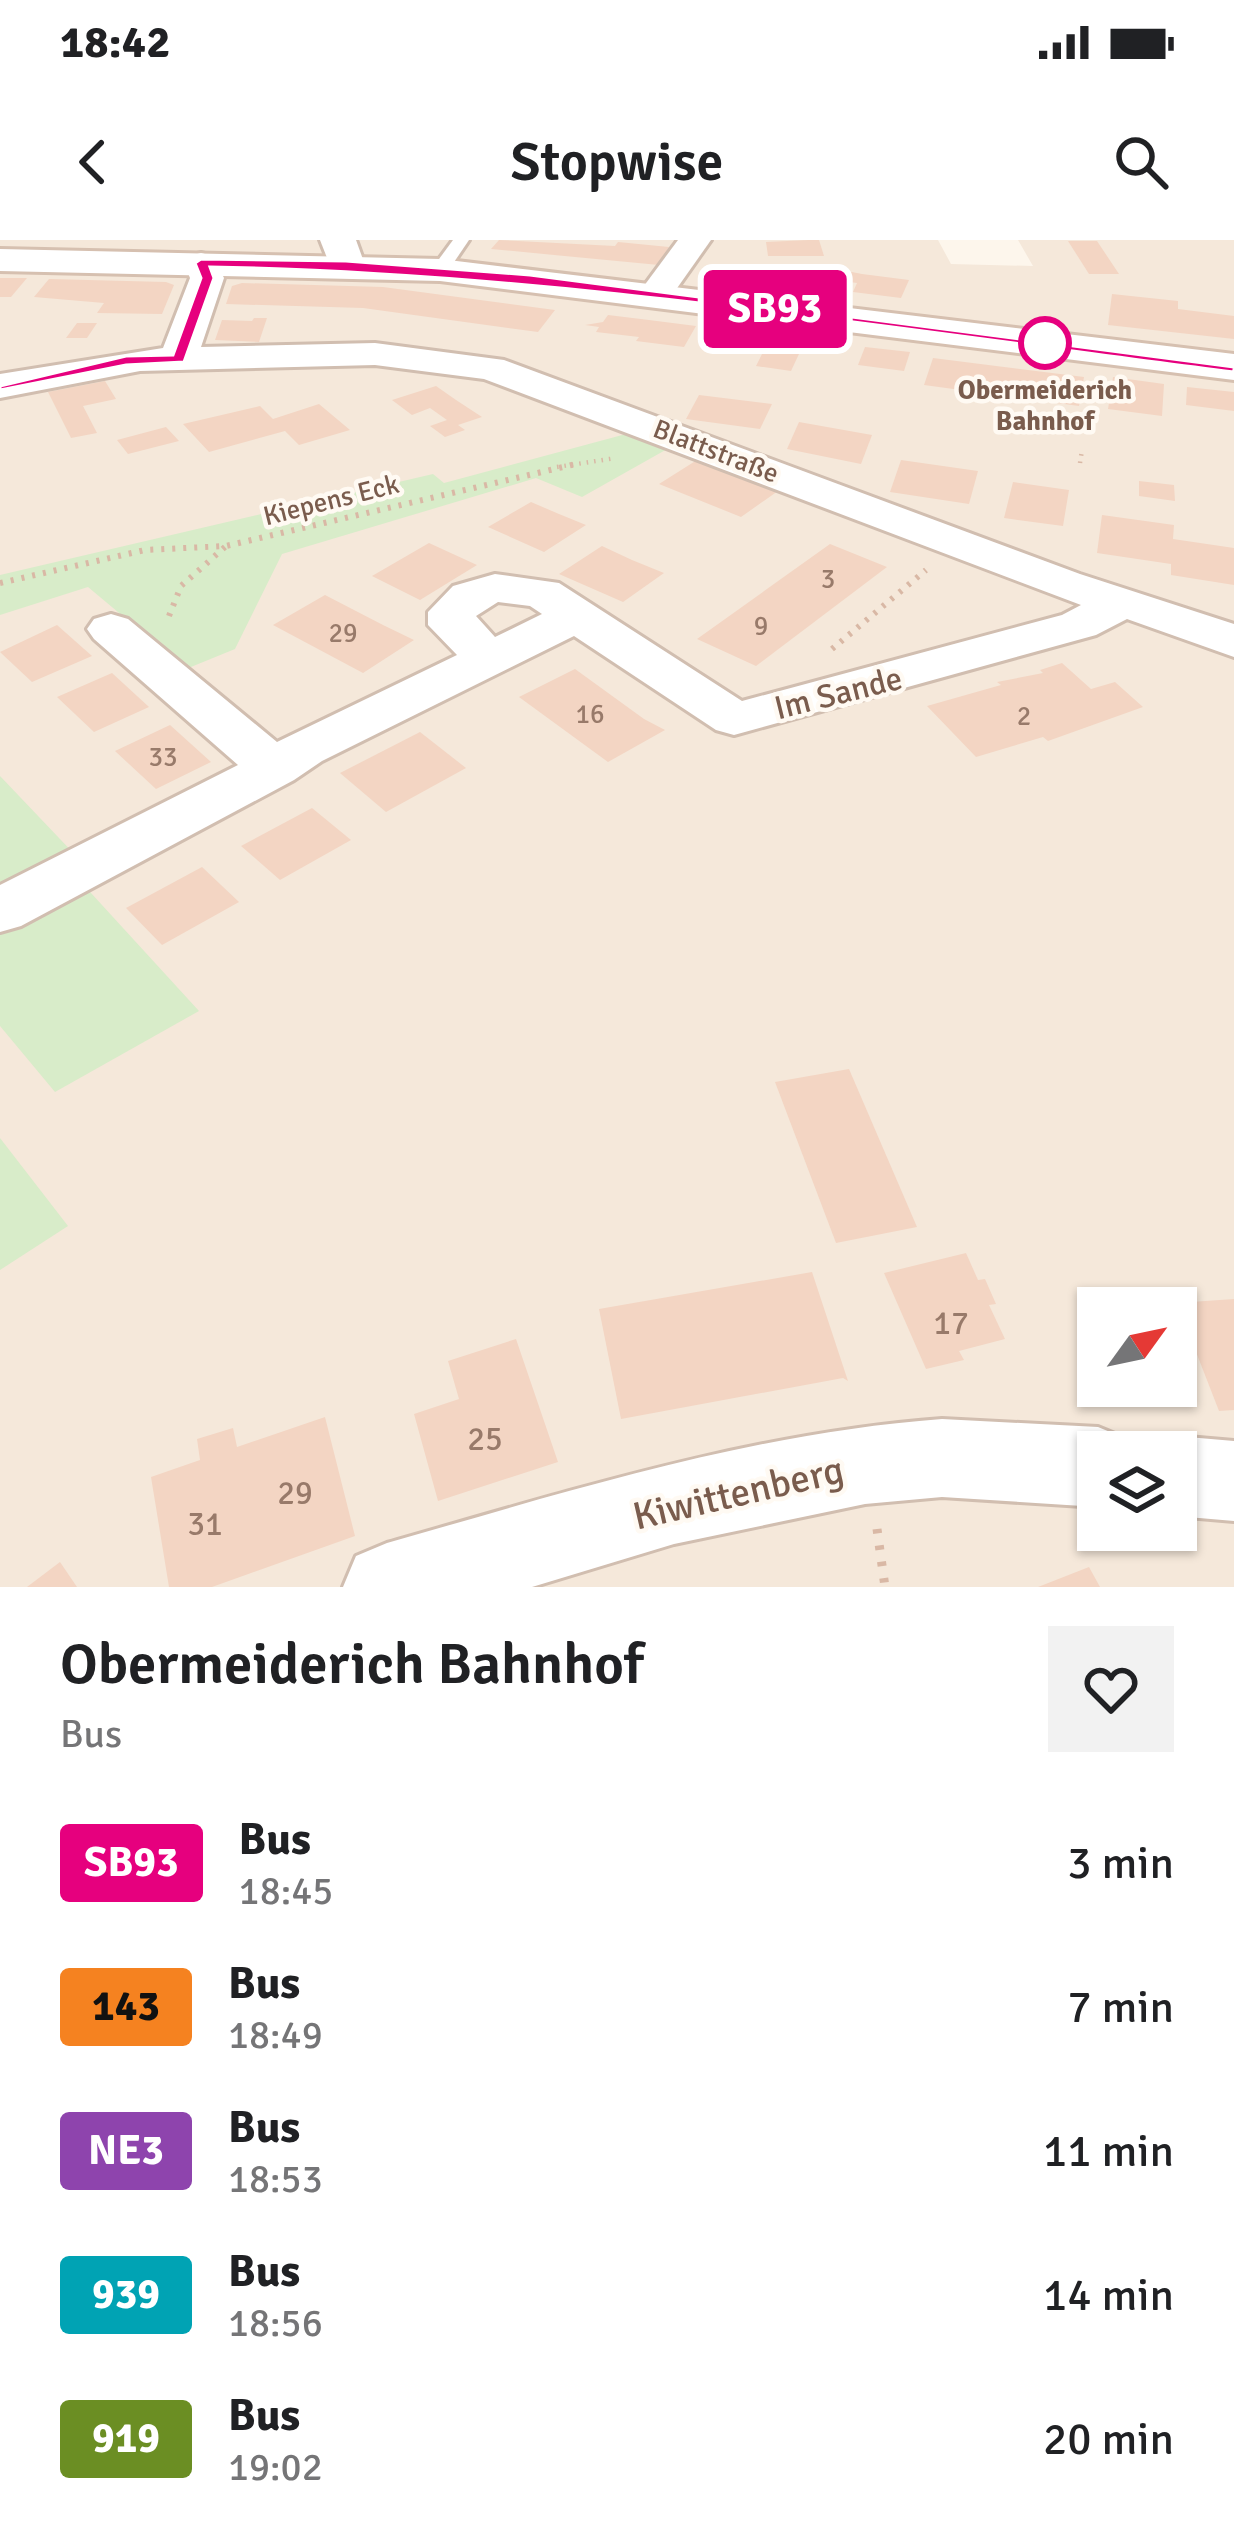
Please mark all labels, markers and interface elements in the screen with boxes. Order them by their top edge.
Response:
text: 18:42 [60,15,170,70]
icon: back [60,129,126,195]
text: Stopwise [510,129,724,196]
icon: search [1108,129,1174,195]
line badge: SB93 [691,270,859,348]
text: SB93 [728,283,822,334]
marker: Obermeiderich Bahnhof [1020,318,1070,368]
place label: Obermeiderich Bahnhof [958,374,1132,438]
street label: Blattstraße [648,412,783,490]
street label: Kiepens Eck [260,468,403,533]
house number: 3 [821,563,835,596]
house number: 9 [754,610,768,643]
house number: 29 [328,617,358,650]
street label: Im Sande [770,658,907,729]
house number: 16 [575,698,605,731]
house number: 2 [1017,700,1031,733]
house number: 33 [148,741,178,774]
north arrow [1077,1287,1197,1407]
map controls [1077,1287,1197,1551]
house number: 17 [933,1303,969,1344]
house number: 25 [467,1419,503,1460]
button: layers [1077,1431,1197,1551]
street label: Kiwittenberg [628,1445,848,1541]
house number: 29 [277,1473,313,1514]
house number: 31 [187,1504,223,1545]
button: heart [1048,1626,1174,1752]
text: Obermeiderich Bahnhof [60,1629,644,1700]
text: Bus [60,1710,122,1758]
text: Bus [239,1812,311,1867]
text: 3 min [1067,1836,1174,1891]
text: SB93 [84,1837,179,1888]
text: 18:45 [239,1867,333,1915]
text: Bus [228,1956,300,2011]
text: 7 min [1067,1980,1174,2035]
text: 143 [92,1981,160,2032]
text: 18:49 [228,2011,323,2059]
text: Bus [228,2100,300,2155]
text: 11 min [1043,2124,1174,2179]
text: NE3 [88,2125,164,2176]
text: 18:53 [228,2155,323,2203]
text: Bus [228,2244,300,2299]
text: 14 min [1043,2268,1174,2323]
text: 939 [92,2269,160,2320]
text: 18:56 [228,2299,323,2347]
text: Bus [228,2388,300,2443]
text: 20 min [1043,2412,1174,2467]
text: 919 [92,2413,160,2464]
text: 19:02 [228,2443,323,2491]

